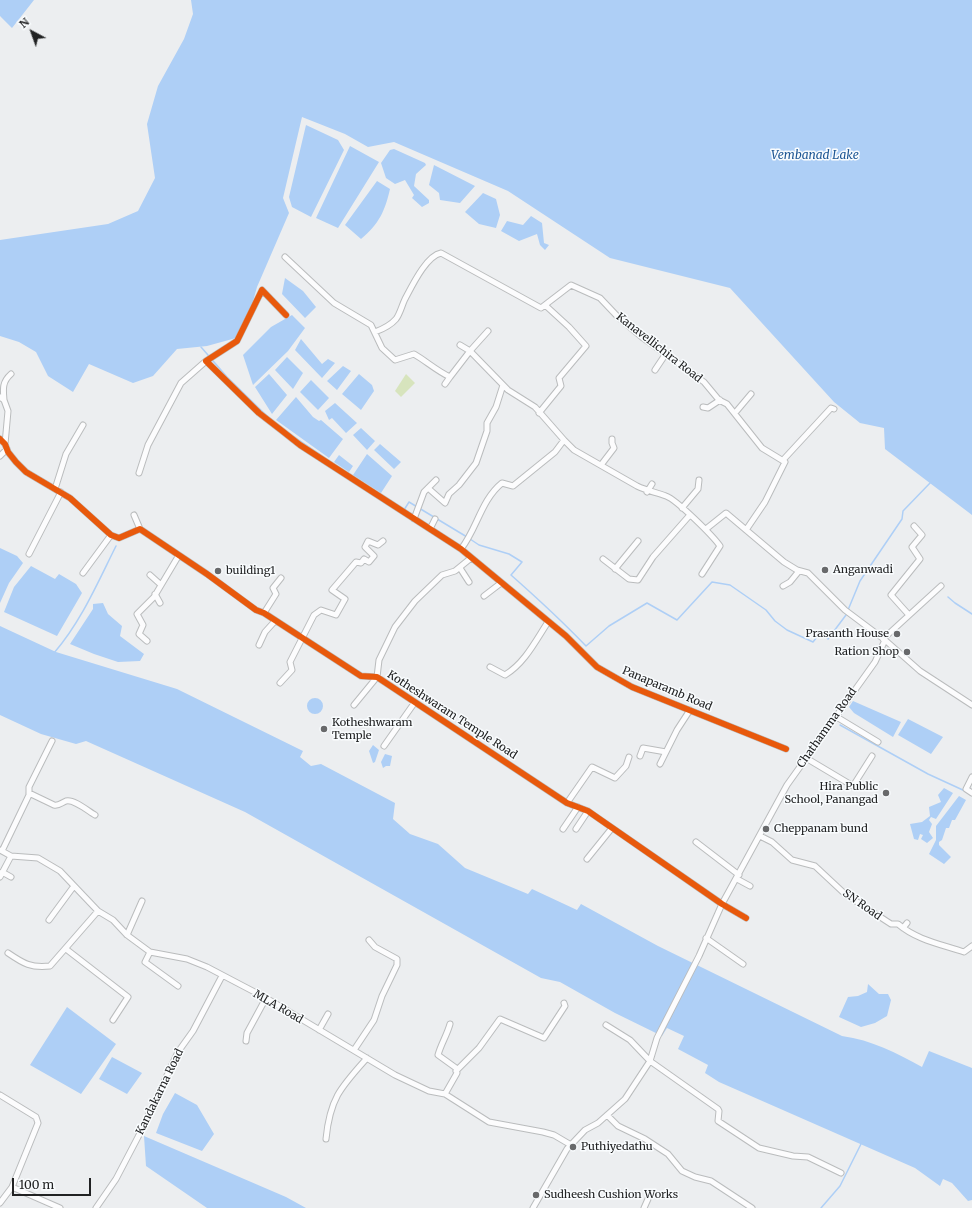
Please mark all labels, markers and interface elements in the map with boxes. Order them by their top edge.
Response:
north arrow [12,12,52,52]
text: N [16,15,32,31]
water label: Vembanad Lake [771,149,859,163]
street label: Kanavellichira Road [613,310,705,386]
place label: Anganwadi [833,563,893,577]
place label: building1 [226,564,275,578]
marker: Anganwadi [820,565,830,575]
marker: building1 [213,566,223,576]
place label: Prasanth House [805,627,889,641]
marker: Prasanth House [892,629,902,639]
place label: Ration Shop [834,645,899,659]
marker: Ration Shop [902,647,912,657]
street label: Panaparamb Road [620,664,714,714]
street label: Kotheshwaram Temple Road [385,668,519,762]
street label: Chathamma Road [794,685,860,771]
place label: Kotheshwaram Temple [332,716,412,742]
marker: Kotheshwaram Temple [319,724,329,734]
place label: Hira Public School, Panangad [784,780,878,806]
marker: Hira Public School, Panangad [881,788,891,798]
place label: Cheppanam bund [774,822,868,836]
marker: Cheppanam bund [761,824,771,834]
street label: SN Road [840,887,884,923]
street label: MLA Road [251,988,305,1026]
street label: Kandakarna Road [133,1047,187,1137]
place label: Puthiyedathu [581,1140,653,1154]
marker: Puthiyedathu [568,1142,578,1152]
scale bar [14,1170,93,1196]
text: 100 m [19,1177,54,1192]
place label: Sudheesh Cushion Works [544,1188,678,1202]
marker: Sudheesh Cushion Works [531,1190,541,1200]

